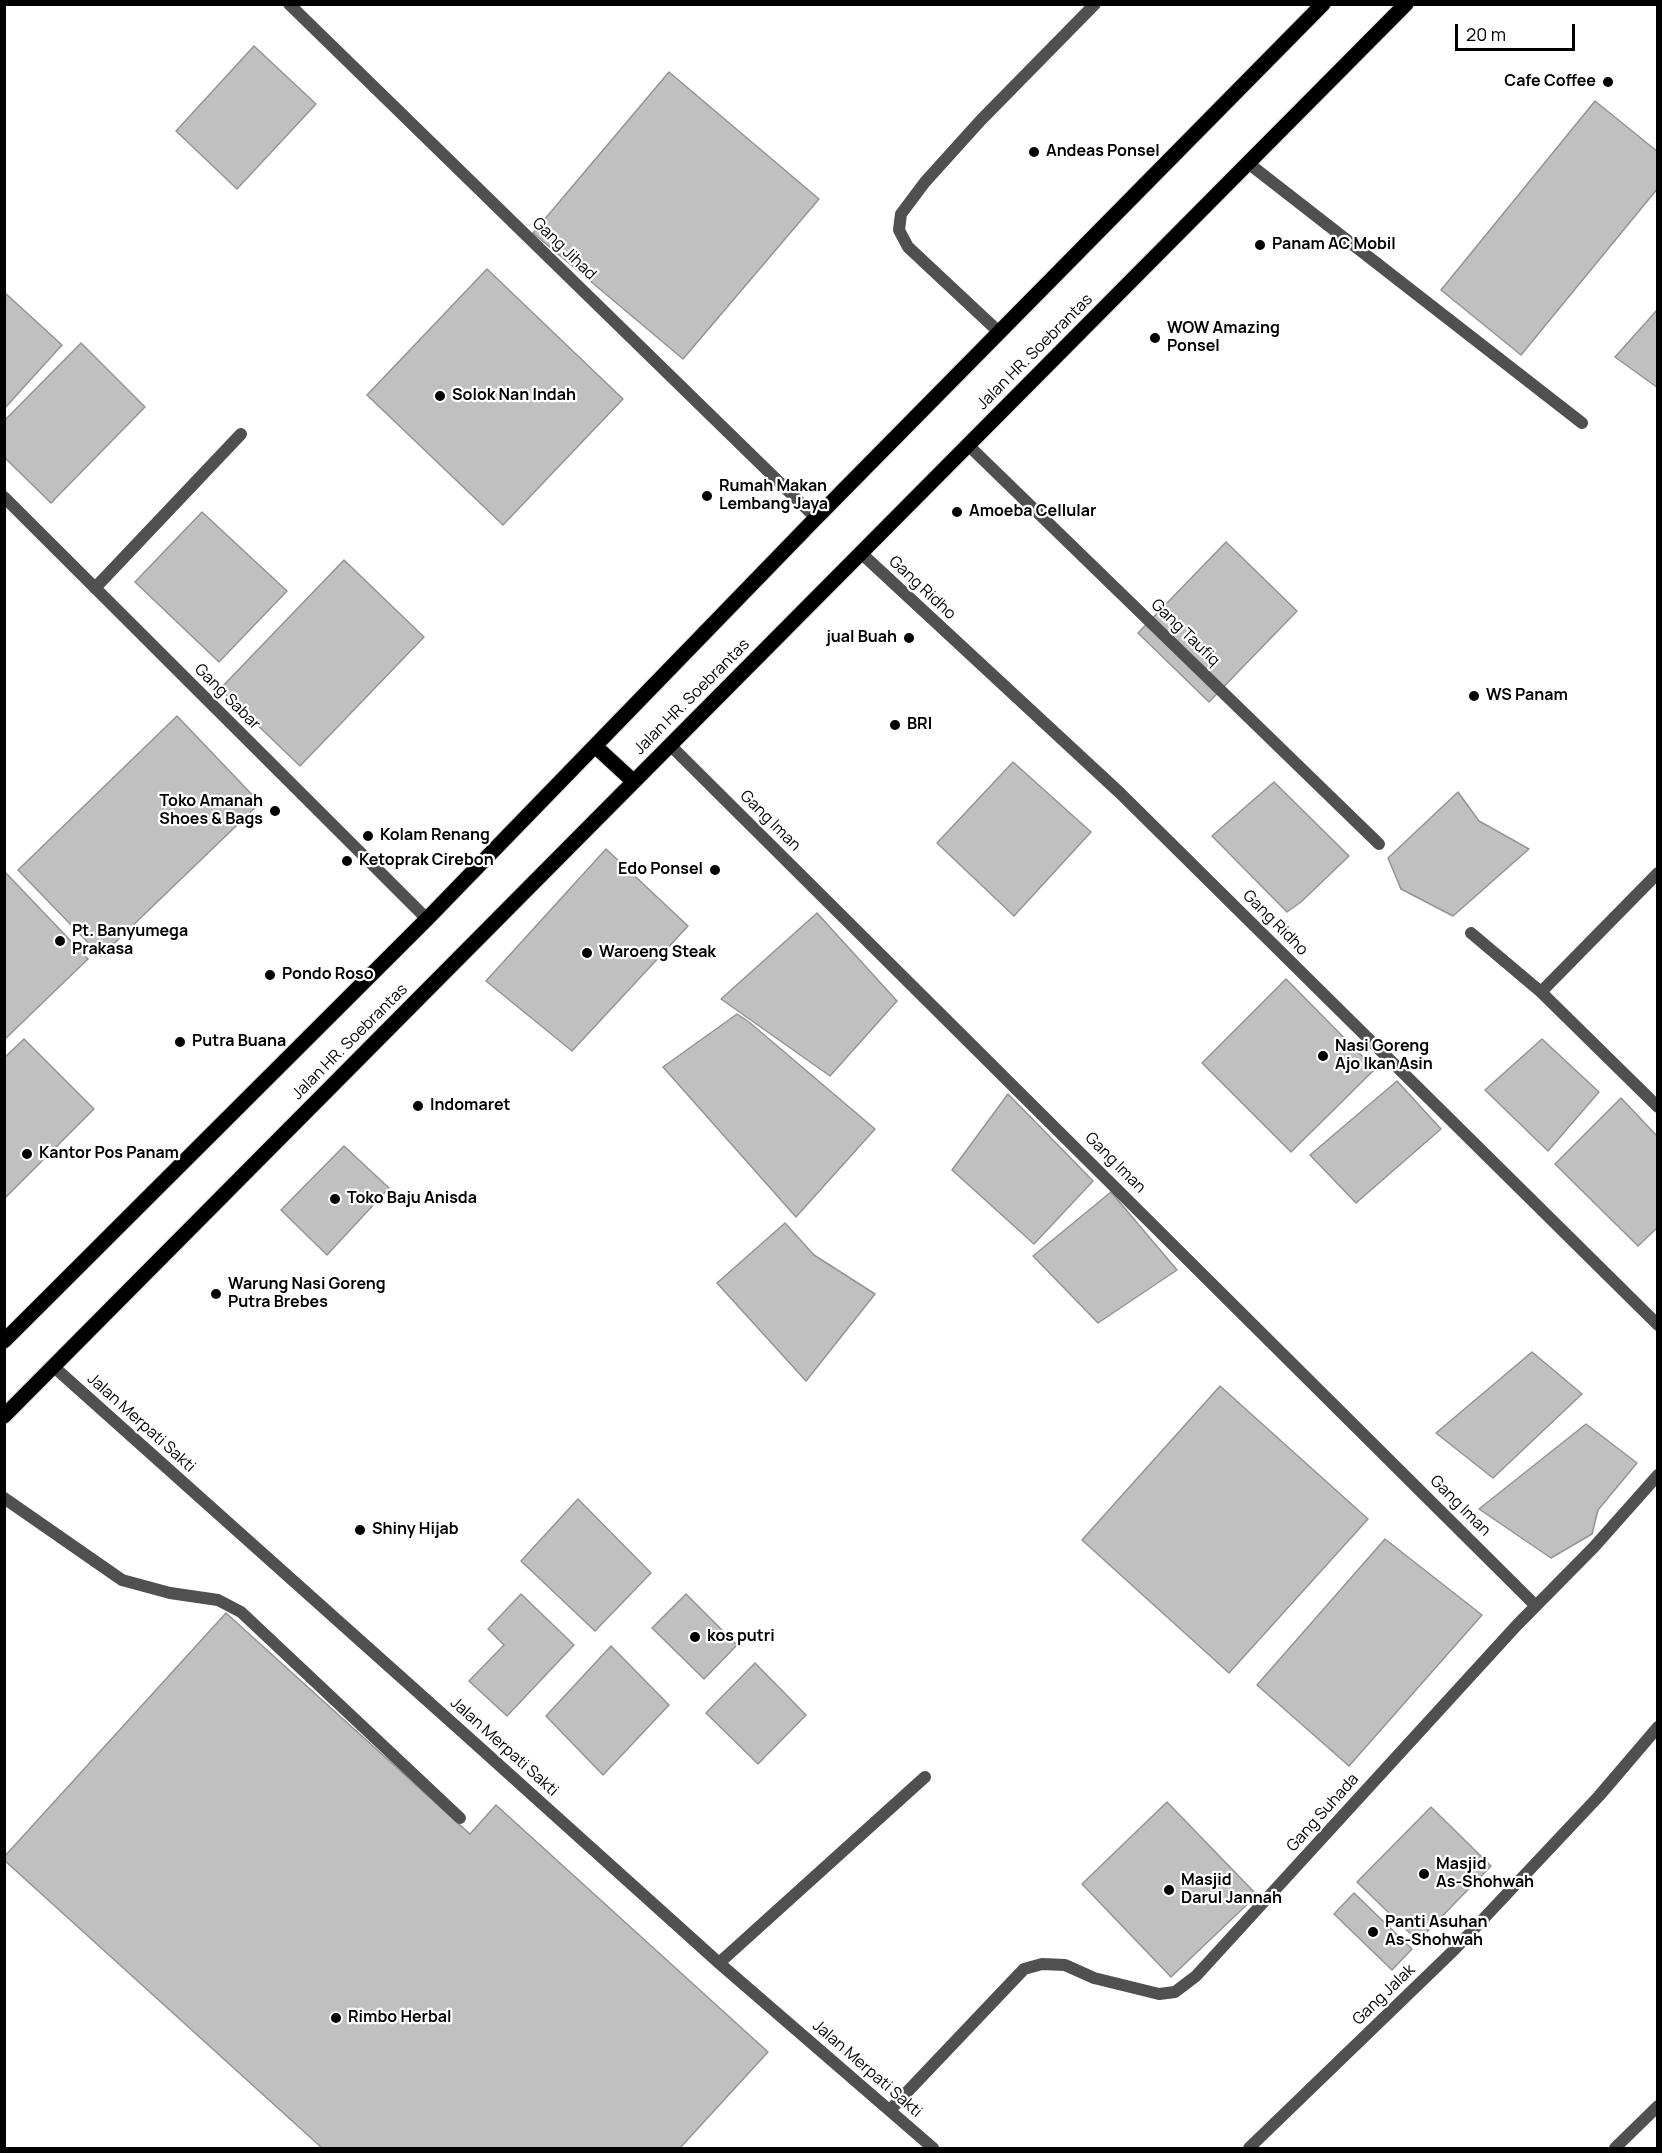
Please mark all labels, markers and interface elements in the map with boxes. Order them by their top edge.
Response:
scale bar [1458,12,1578,50]
text: 20 m [1466,22,1506,46]
place label: Cafe Coffee [1504,72,1596,92]
marker: Cafe Coffee [1601,75,1615,89]
place label: Andeas Ponsel [1046,142,1160,162]
marker: Andeas Ponsel [1027,145,1041,159]
street label: Gang Jihad [528,214,600,284]
place label: Panam AC Mobil [1272,235,1396,255]
marker: Panam AC Mobil [1253,238,1267,252]
street label: Jalan HR. Soebrantas [973,290,1097,414]
place label: WOW Amazing Ponsel [1167,319,1280,357]
marker: WOW Amazing Ponsel [1148,331,1162,345]
place label: Solok Nan Indah [452,386,576,406]
marker: Solok Nan Indah [433,389,447,403]
place label: Rumah Makan Lembang Jaya [719,477,828,515]
marker: Rumah Makan Lembang Jaya [700,489,714,503]
place label: Amoeba Cellular [969,502,1096,522]
marker: Amoeba Cellular [950,505,964,519]
street label: Gang Ridho [885,552,959,624]
street label: Gang Taufiq [1147,595,1223,671]
place label: jual Buah [826,628,897,648]
marker: jual Buah [902,631,916,645]
street label: Jalan HR. Soebrantas [630,635,754,759]
street label: Gang Sabar [190,660,264,734]
place label: WS Panam [1486,686,1568,706]
marker: WS Panam [1467,689,1481,703]
place label: BRI [907,715,932,735]
marker: BRI [888,718,902,732]
street label: Gang Iman [736,787,804,855]
place label: Toko Amanah Shoes & Bags [159,792,263,830]
marker: Toko Amanah Shoes & Bags [268,804,282,818]
place label: Kolam Renang [380,826,490,846]
marker: Kolam Renang [361,829,375,843]
place label: Ketoprak Cirebon [359,851,494,871]
marker: Ketoprak Cirebon [340,854,354,868]
place label: Edo Ponsel [618,860,703,880]
marker: Edo Ponsel [708,863,722,877]
street label: Gang Ridho [1238,886,1312,960]
place label: Pt. Banyumega Prakasa [72,922,188,960]
marker: Pt. Banyumega Prakasa [53,934,67,948]
place label: Waroeng Steak [599,943,716,963]
marker: Waroeng Steak [580,946,594,960]
place label: Pondo Roso [282,965,374,985]
marker: Pondo Roso [263,968,277,982]
street label: Jalan HR. Soebrantas [288,980,412,1104]
place label: Putra Buana [192,1032,286,1052]
marker: Putra Buana [173,1035,187,1049]
place label: Nasi Goreng Ajo Ikan Asin [1335,1037,1433,1075]
marker: Nasi Goreng Ajo Ikan Asin [1316,1049,1330,1063]
place label: Indomaret [430,1096,511,1116]
marker: Indomaret [411,1099,425,1113]
street label: Gang Iman [1081,1129,1149,1197]
place label: Kantor Pos Panam [39,1144,179,1164]
marker: Kantor Pos Panam [20,1147,34,1161]
place label: Toko Baju Anisda [347,1189,477,1209]
marker: Toko Baju Anisda [328,1192,342,1206]
place label: Warung Nasi Goreng Putra Brebes [228,1275,386,1313]
marker: Warung Nasi Goreng Putra Brebes [209,1287,223,1301]
street label: Jalan Merpati Sakti [83,1369,199,1477]
street label: Gang Iman [1426,1472,1494,1540]
place label: Shiny Hijab [372,1520,459,1540]
marker: Shiny Hijab [353,1523,367,1537]
place label: kos putri [707,1627,775,1647]
marker: kos putri [688,1630,702,1644]
street label: Jalan Merpati Sakti [446,1693,562,1801]
street label: Gang Suhada [1283,1770,1363,1856]
place label: Masjid As-Shohwah [1436,1855,1534,1893]
marker: Masjid As-Shohwah [1417,1867,1431,1881]
place label: Masjid Darul Jannah [1181,1871,1282,1909]
marker: Masjid Darul Jannah [1162,1883,1176,1897]
place label: Panti Asuhan As-Shohwah [1385,1913,1487,1951]
marker: Panti Asuhan As-Shohwah [1366,1925,1380,1939]
street label: Gang Jalak [1349,1961,1419,2029]
place label: Rimbo Herbal [348,2008,451,2028]
marker: Rimbo Herbal [329,2011,343,2025]
street label: Jalan Merpati Sakti [808,2016,926,2122]

